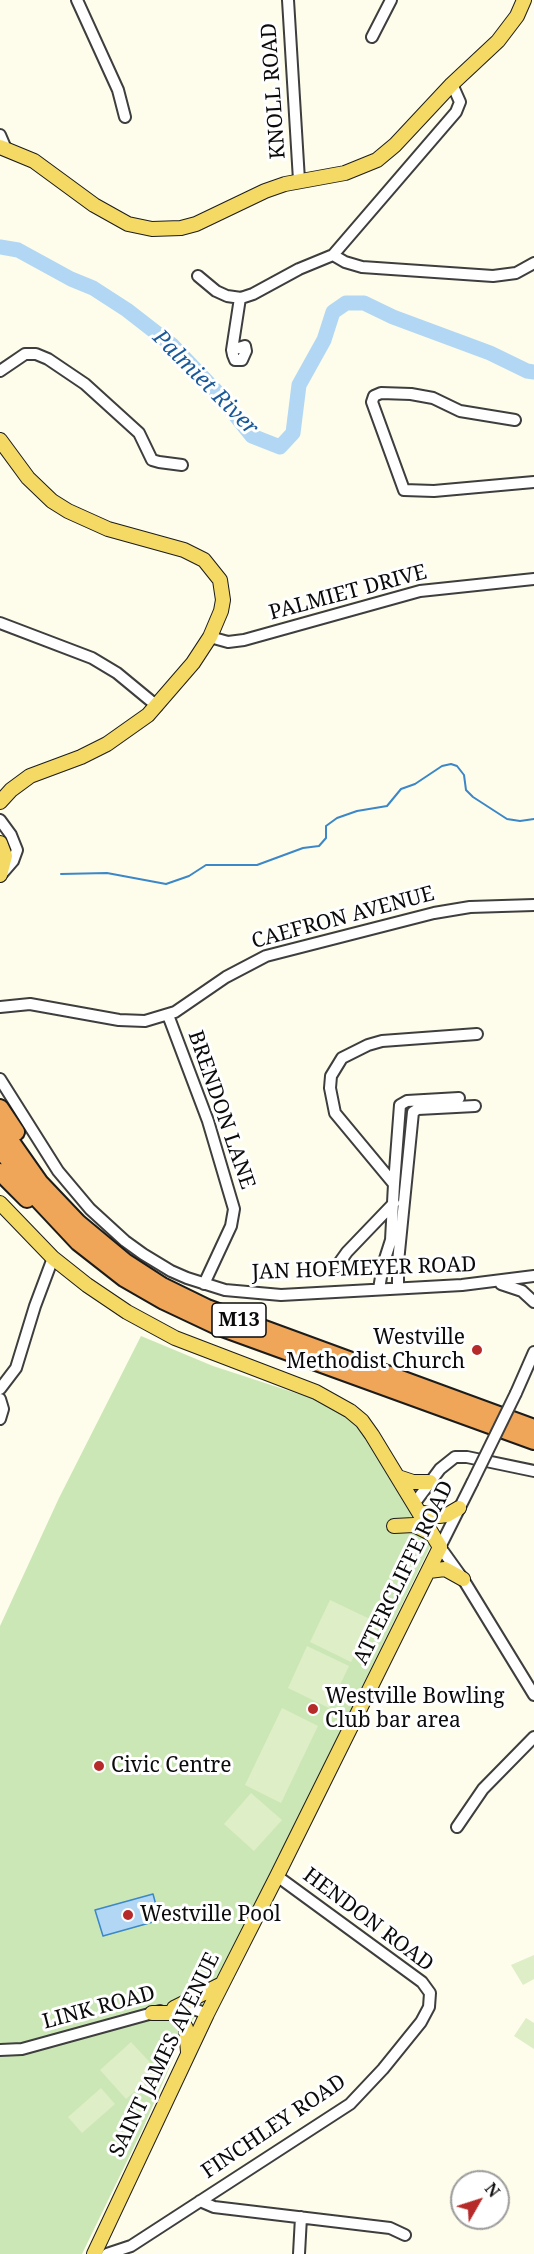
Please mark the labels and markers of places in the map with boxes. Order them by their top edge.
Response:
place label: Westville Methodist Church [286,1325,465,1375]
marker: Westville Methodist Church [470,1343,484,1357]
place label: Westville Bowling Club bar area [325,1684,504,1734]
marker: Westville Bowling Club bar area [306,1702,320,1716]
place label: Civic Centre [111,1753,231,1779]
marker: Civic Centre [92,1759,106,1773]
place label: Westville Pool [140,1902,281,1928]
marker: Westville Pool [121,1908,135,1922]

